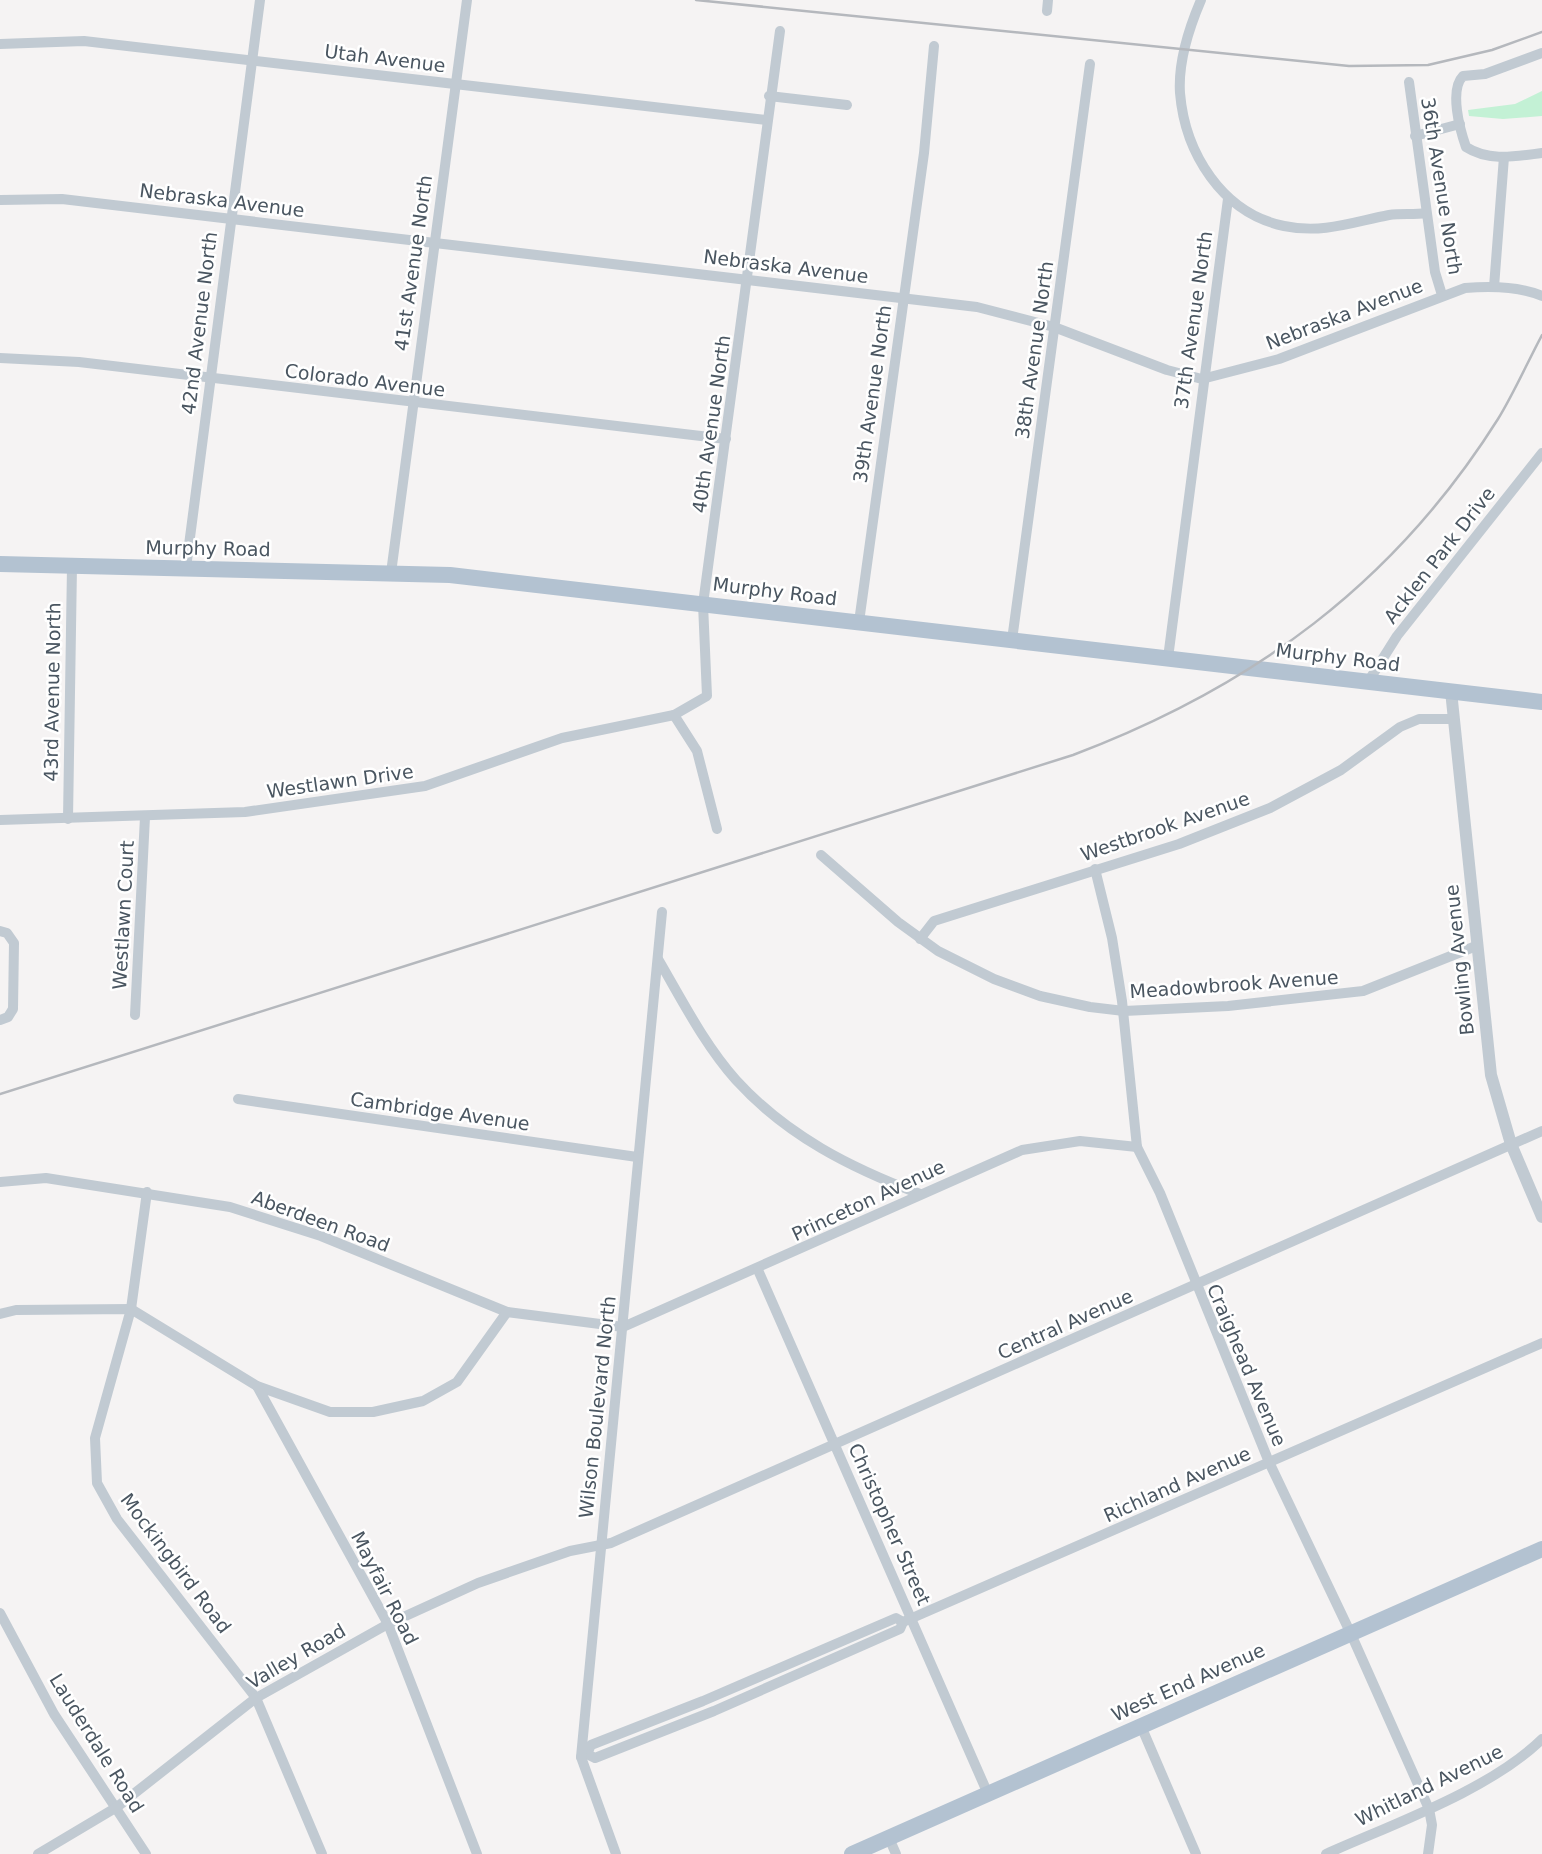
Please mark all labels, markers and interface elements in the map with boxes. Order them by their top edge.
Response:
street label: Utah Avenue [323,40,447,76]
street label: 36th Avenue North [1417,96,1467,276]
street label: 41st Avenue North [390,174,436,352]
street label: Nebraska Avenue [138,179,306,221]
street label: 42nd Avenue North [177,230,221,416]
street label: 37th Avenue North [1170,230,1216,410]
street label: Nebraska Avenue [702,245,870,287]
street label: 38th Avenue North [1011,260,1057,440]
street label: Nebraska Avenue [1262,274,1426,354]
street label: 39th Avenue North [849,304,895,484]
street label: 40th Avenue North [688,334,734,514]
street label: Colorado Avenue [283,359,447,401]
street label: Acklen Park Drive [1379,482,1499,628]
street label: Murphy Road [145,536,271,560]
street label: Murphy Road [711,572,839,610]
street label: 43rd Avenue North [39,602,65,782]
street label: Murphy Road [1274,638,1402,676]
street label: Westlawn Drive [265,760,415,802]
street label: Westbrook Avenue [1078,787,1252,865]
street label: Westlawn Court [108,840,138,990]
street label: Bowling Avenue [1440,884,1478,1036]
street label: Meadowbrook Avenue [1129,966,1339,1002]
street label: Cambridge Avenue [349,1088,531,1134]
street label: Princeton Avenue [788,1155,948,1245]
street label: Aberdeen Road [249,1186,393,1256]
street label: Craighead Avenue [1203,1281,1291,1449]
street label: Central Avenue [994,1284,1136,1364]
street label: Wilson Boulevard North [574,1295,620,1519]
street label: Christopher Street [844,1440,936,1608]
street label: Richland Avenue [1100,1442,1254,1526]
street label: Mockingbird Road [116,1489,236,1637]
street label: Mayfair Road [347,1528,423,1648]
street label: Valley Road [243,1619,349,1693]
street label: West End Avenue [1108,1638,1268,1726]
street label: Lauderdale Road [45,1669,149,1817]
street label: Whitland Avenue [1352,1740,1506,1830]

